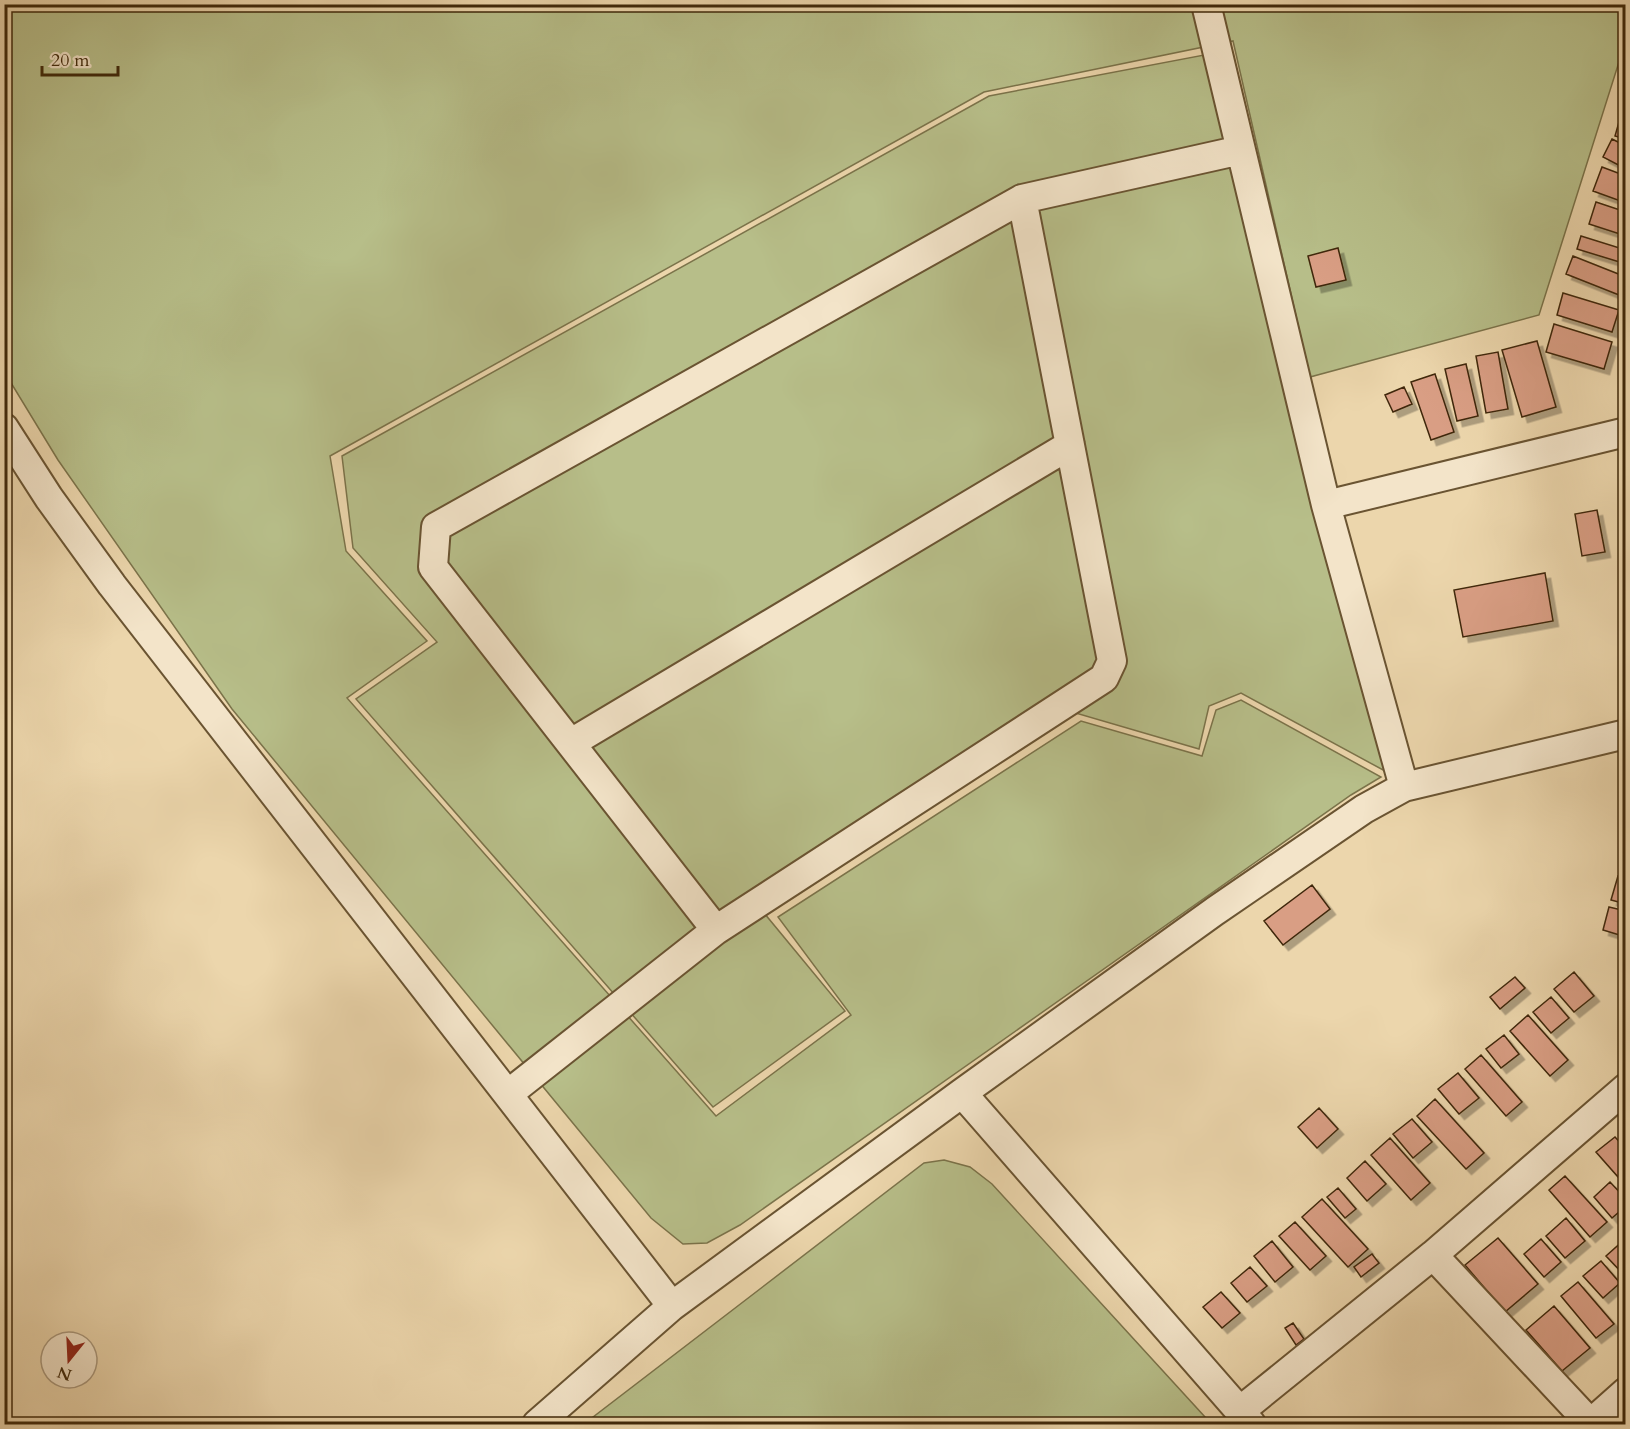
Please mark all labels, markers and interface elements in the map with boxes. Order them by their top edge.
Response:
scale bar [42,39,118,77]
text: 20 m [51,48,90,73]
north arrow [39,1330,99,1390]
text: N [55,1361,75,1386]

